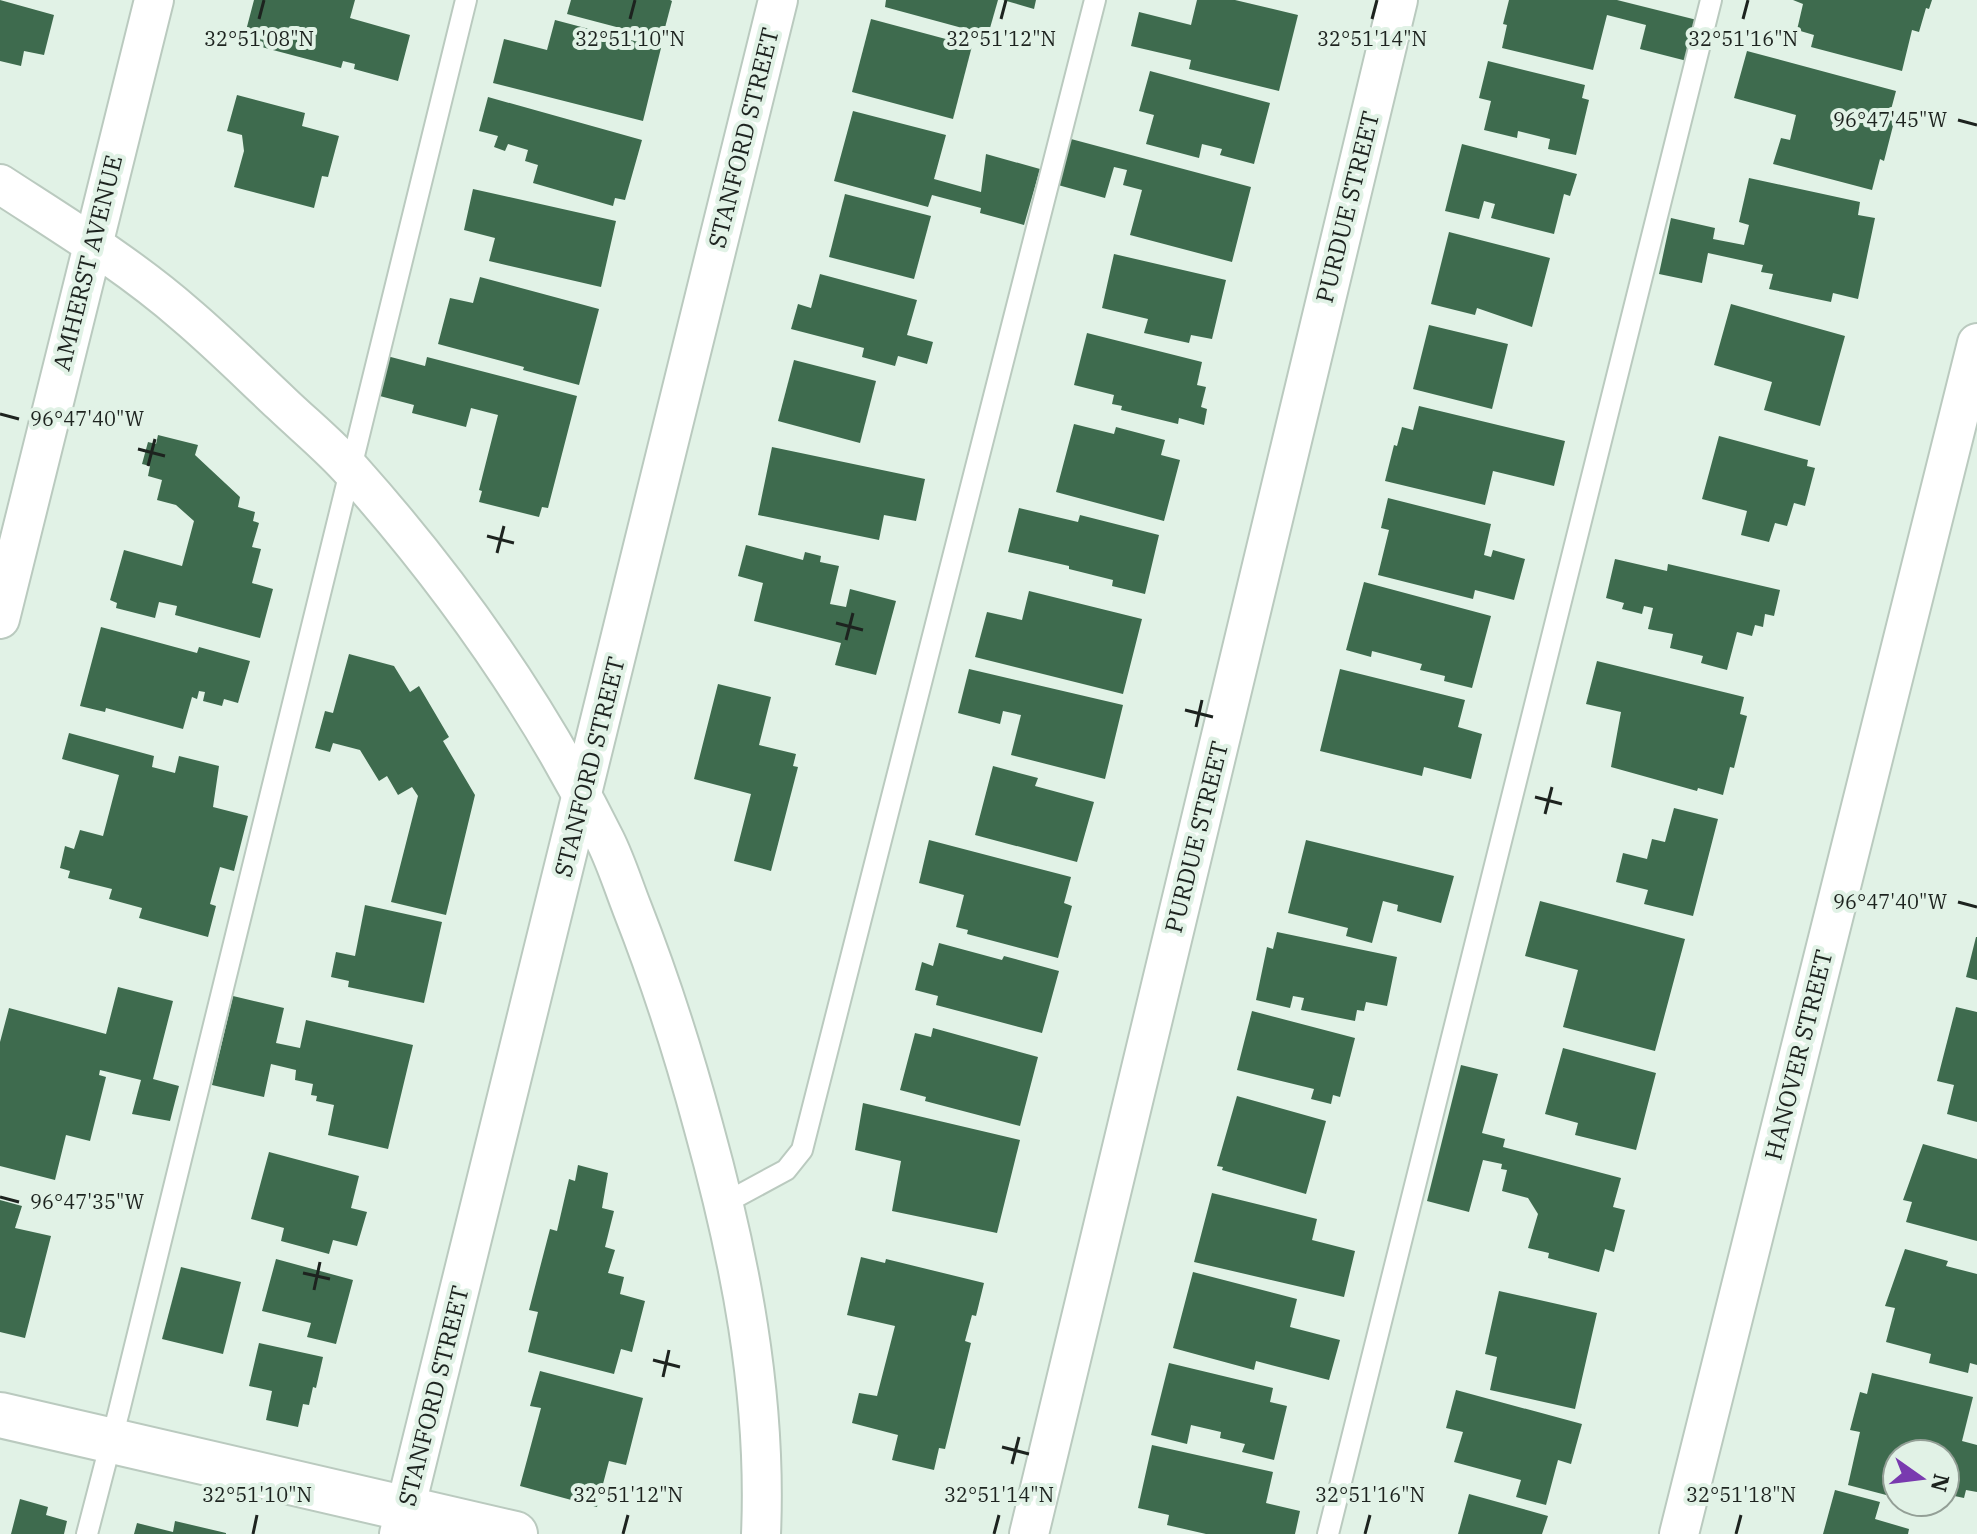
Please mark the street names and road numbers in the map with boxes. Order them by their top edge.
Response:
street label: STANFORD STREET [700,24,786,251]
street label: PURDUE STREET [1308,108,1386,306]
street label: AMHERST AVENUE [45,152,129,374]
street label: STANFORD STREET [546,653,632,880]
street label: PURDUE STREET [1157,738,1235,936]
street label: HANOVER STREET [1756,946,1840,1163]
street label: STANFORD STREET [390,1282,476,1509]

